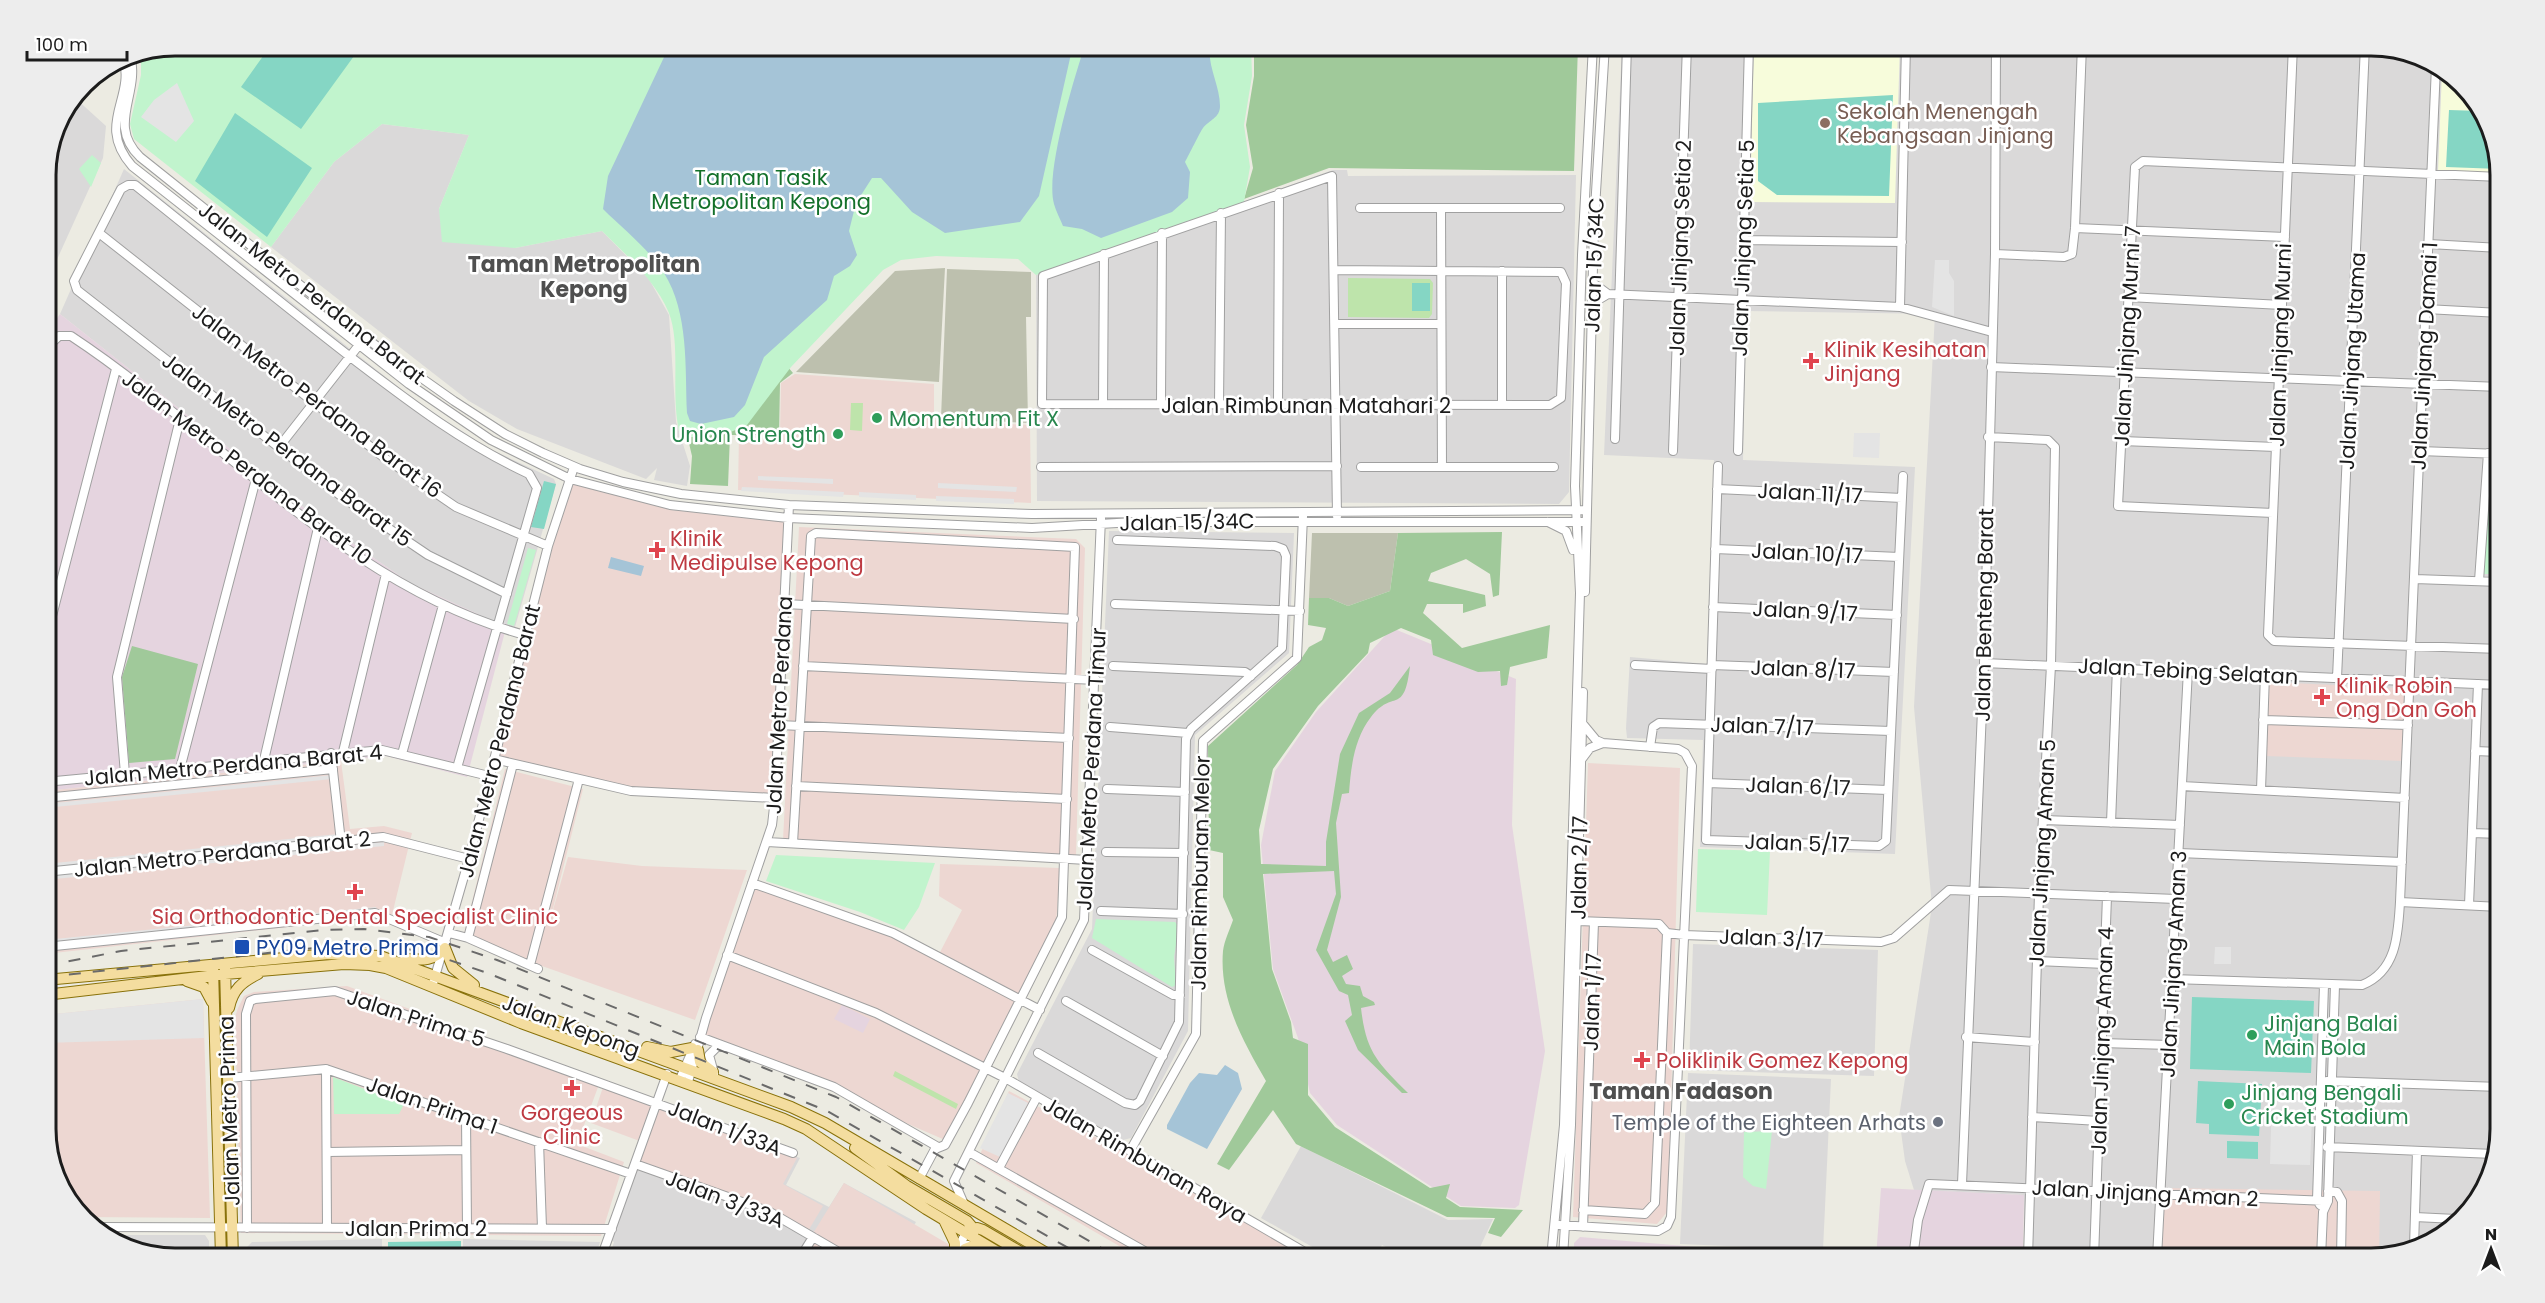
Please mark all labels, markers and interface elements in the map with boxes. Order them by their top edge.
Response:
scale bar [27,24,128,62]
text: 100 m [36,32,88,57]
place label: Sekolah Menengah Kebangsaan Jinjang [1837,97,2054,150]
marker: Sekolah Menengah Kebangsaan Jinjang [1818,116,1832,130]
street label: Jalan Jinjang Setia 2 [1662,139,1698,357]
street label: Jalan Jinjang Setia 5 [1725,139,1761,357]
park label: Taman Tasik Metropolitan Kepong [651,163,871,216]
street label: Jalan Metro Perdana Barat [192,195,432,391]
street label: Jalan 15/34C [1577,197,1611,333]
street label: Jalan Jinjang Murni 7 [2107,225,2147,447]
street label: Jalan Jinjang Damai 1 [2404,241,2444,471]
street label: Jalan Jinjang Murni [2262,243,2298,447]
district label: Taman Metropolitan Kepong [468,249,700,305]
street label: Jalan Jinjang Utama [2332,251,2372,471]
street label: Jalan Metro Perdana Barat 16 [186,297,448,505]
place label: Klinik Kesihatan Jinjang [1824,335,1987,388]
street label: Jalan Metro Perdana Barat 15 [156,346,418,554]
marker: Klinik Kesihatan Jinjang [1802,352,1820,370]
street label: Jalan Metro Perdana Barat 10 [116,364,378,572]
street label: Jalan Rimbunan Matahari 2 [1161,391,1451,420]
place label: Momentum Fit X [889,404,1059,433]
marker: Momentum Fit X [870,411,884,425]
place label: Union Strength [671,420,826,449]
marker: Union Strength [831,427,845,441]
street label: Jalan 11/17 [1757,476,1863,510]
street label: Jalan 15/34C [1119,506,1255,538]
street label: Jalan Benteng Barat [1968,508,2000,722]
place label: Klinik Medipulse Kepong [670,524,864,577]
street label: Jalan 10/17 [1750,536,1864,570]
marker: Klinik Medipulse Kepong [648,541,666,559]
street label: Jalan 9/17 [1752,594,1858,628]
street label: Jalan Metro Perdana [759,595,799,815]
street label: Jalan Metro Perdana Barat [451,601,547,881]
street label: Jalan Metro Perdana Timur [1069,627,1113,911]
street label: Jalan Tebing Selatan [2077,651,2299,691]
street label: Jalan 8/17 [1750,653,1856,685]
place label: Klinik Robin Ong Dan Goh [2336,671,2477,724]
marker: Klinik Robin Ong Dan Goh [2313,688,2331,706]
street label: Jalan 7/17 [1710,710,1814,742]
street label: Jalan Metro Perdana Barat 4 [83,738,383,792]
street label: Jalan Jinjang Aman 5 [2022,738,2062,968]
street label: Jalan Rimbunan Melor [1183,755,1217,991]
street label: Jalan 6/17 [1745,770,1851,802]
street label: Jalan 2/17 [1564,816,1594,920]
street label: Jalan Metro Perdana Barat 2 [72,824,372,884]
street label: Jalan 5/17 [1744,827,1850,859]
street label: Jalan Jinjang Aman 3 [2153,850,2193,1078]
marker: Sia Orthodontic Dental Specialist Clinic [346,883,364,901]
place label: Sia Orthodontic Dental Specialist Clinic [152,902,558,931]
street label: Jalan 3/17 [1718,922,1824,954]
street label: Jalan Jinjang Aman 4 [2084,926,2120,1156]
place label: PY09 Metro Prima [256,933,439,962]
marker: PY09 Metro Prima [233,938,251,956]
street label: Jalan 1/17 [1576,952,1608,1052]
street label: Jalan Prima 5 [343,982,489,1054]
street label: Jalan Kepong [498,988,644,1064]
place label: Jinjang Balai Main Bola [2264,1009,2398,1062]
street label: Jalan Metro Prima [211,1015,247,1207]
marker: Jinjang Balai Main Bola [2245,1028,2259,1042]
place label: Poliklinik Gomez Kepong [1656,1046,1909,1075]
marker: Poliklinik Gomez Kepong [1633,1051,1651,1069]
street label: Jalan Prima 1 [362,1069,502,1141]
district label: Taman Fadason [1589,1076,1773,1107]
place label: Jinjang Bengali Cricket Stadium [2241,1078,2409,1131]
marker: Gorgeous Clinic [563,1079,581,1097]
street label: Jalan Rimbunan Raya [1038,1090,1252,1230]
street label: Jalan 1/33A [664,1093,786,1163]
marker: Jinjang Bengali Cricket Stadium [2222,1097,2236,1111]
place label: Gorgeous Clinic [521,1098,623,1151]
place label: Temple of the Eighteen Arhats [1612,1108,1926,1137]
marker: Temple of the Eighteen Arhats [1931,1115,1945,1129]
street label: Jalan 3/33A [661,1163,789,1235]
street label: Jalan Jinjang Aman 2 [2031,1173,2259,1213]
street label: Jalan Prima 2 [345,1214,487,1243]
north arrow [2461,1219,2521,1279]
text: N [2485,1223,2497,1246]

